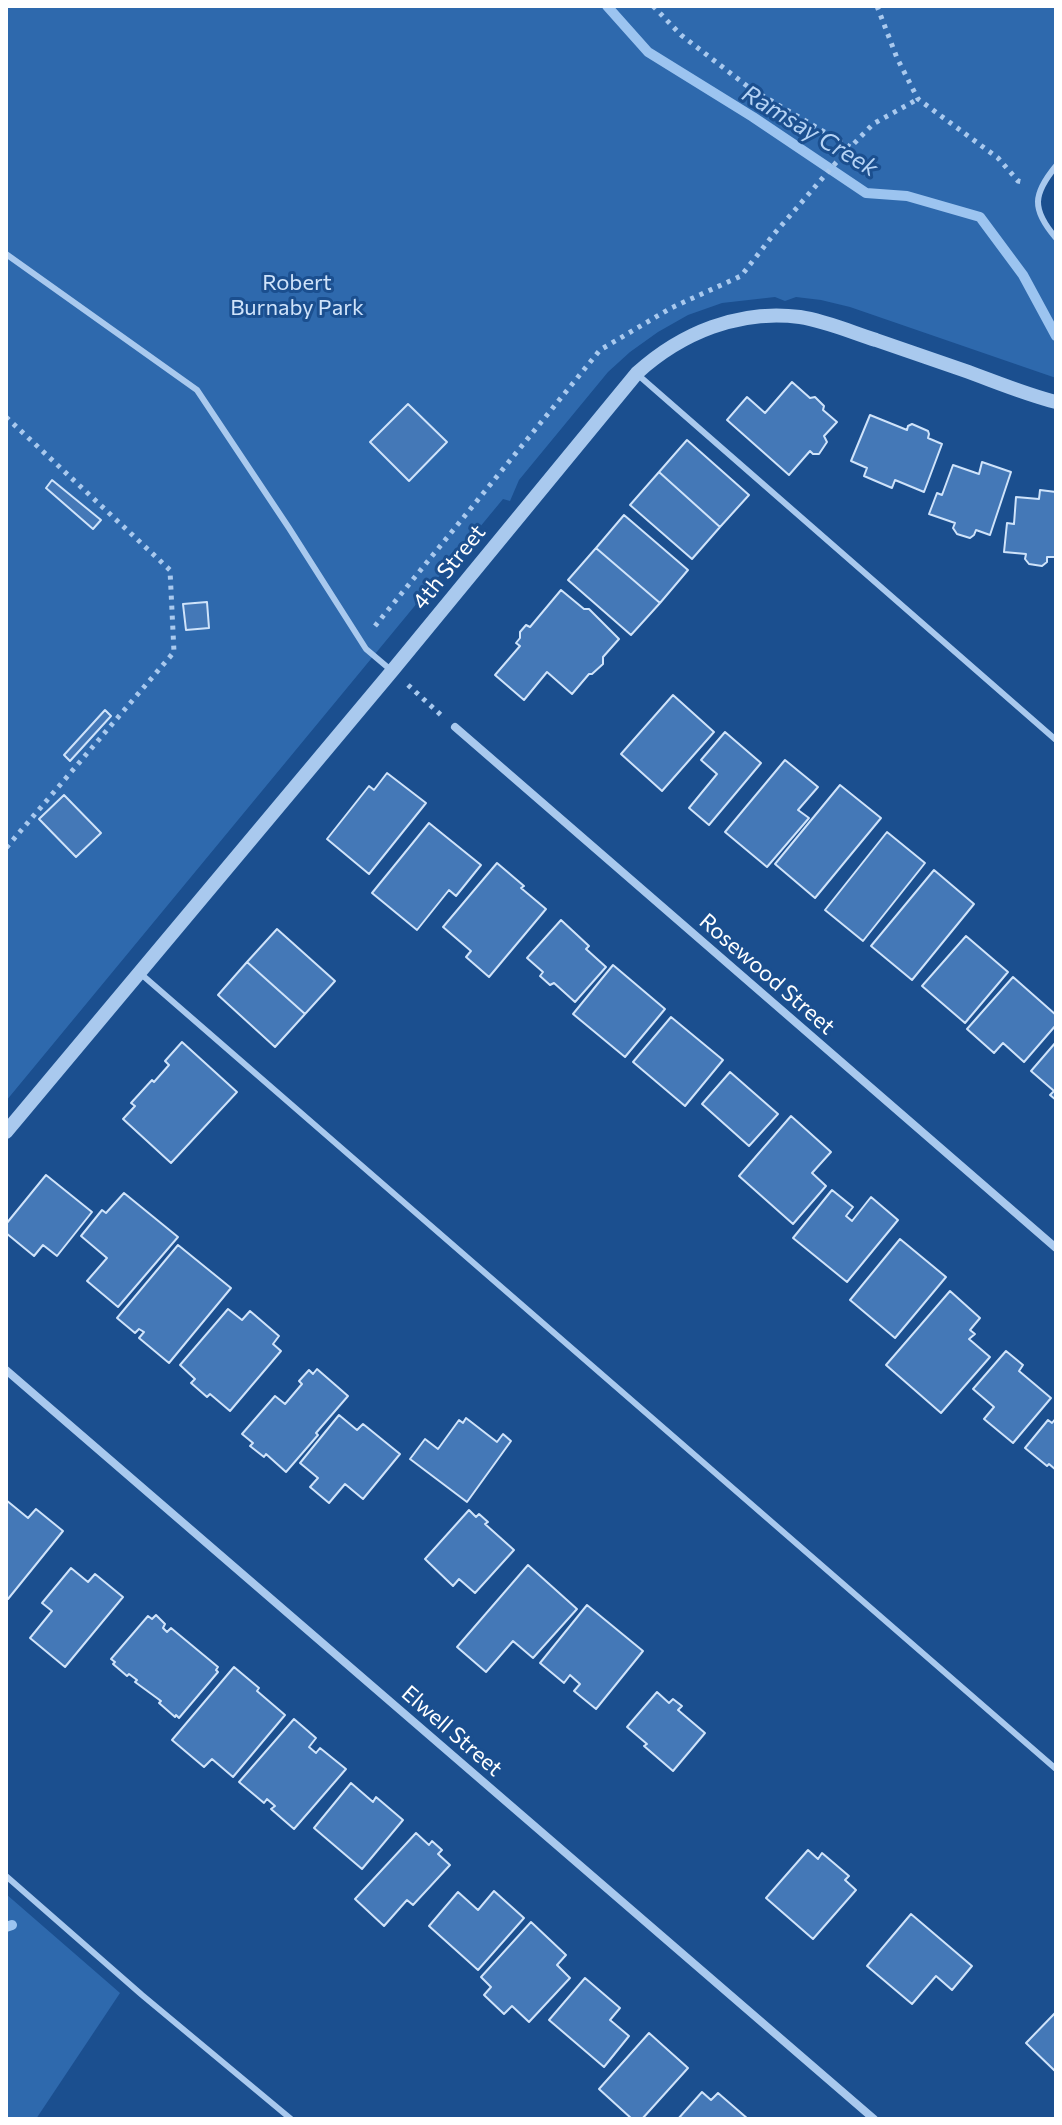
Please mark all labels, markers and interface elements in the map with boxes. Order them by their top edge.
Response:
water label: Ramsay Creek [737,79,883,183]
park label: Robert Burnaby Park [230,270,364,322]
street label: 4th Street [407,519,491,615]
street label: Rosewood Street [694,908,840,1040]
street label: Elwell Street [396,1680,508,1782]

